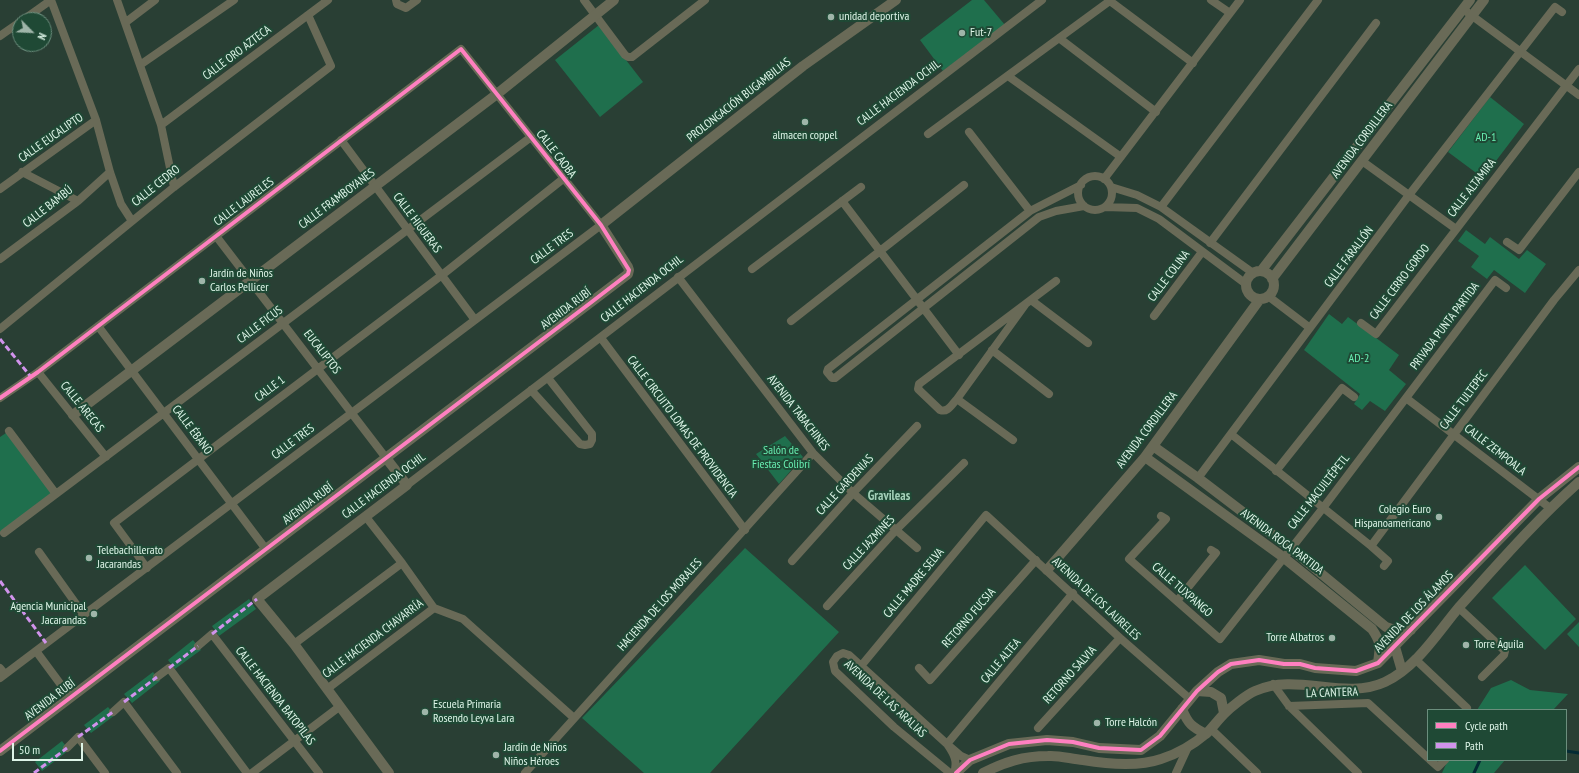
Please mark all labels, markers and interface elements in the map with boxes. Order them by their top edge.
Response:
place label: unidad deportiva [839,10,909,24]
north arrow [12,12,52,52]
marker: unidad deportiva [826,12,836,22]
street label: CALLE ORO AZTECA [200,23,274,83]
place label: Fut-7 [970,26,992,40]
marker: Fut-7 [957,28,967,38]
text: N [34,31,50,42]
street label: PROLONGACIÓN BUGAMBILIAS [684,55,794,145]
street label: CALLE HACIENDA OCHIL [854,57,944,129]
street label: AVENIDA CORDILLERA [1328,99,1396,181]
street label: CALLE EUCALIPTO [16,110,86,166]
marker: almacen coppel [800,117,810,127]
street label: CALLE CAOBA [533,127,579,181]
place label: almacen coppel [773,129,837,143]
park label: AD-1 [1476,131,1496,145]
street label: CALLE ALTAMIRA [1445,156,1499,220]
street label: CALLE CEDRO [129,162,183,210]
street label: CALLE FRAMBOYANES [296,166,378,232]
street label: CALLE LAURELES [211,175,277,229]
street label: CALLE BAMBÚ [20,183,76,231]
street label: CALLE HIGUERAS [390,190,444,256]
street label: CALLE FARALLÓN [1321,224,1377,290]
street label: CALLE TRES [528,226,576,268]
street label: CALLE CERRO GORDO [1367,241,1433,323]
street label: CALLE COLINA [1145,248,1193,304]
street label: CALLE HACIENDA OCHIL [598,252,686,326]
place label: Jardín de Niños Carlos Pellicer [210,267,273,295]
marker: Jardín de Niños Carlos Pellicer [197,276,207,286]
street label: PRIVADA PUNTA PARTIDA [1407,280,1483,372]
street label: AVENIDA RUBÍ [538,285,594,333]
street label: CALLE FICUS [234,303,286,347]
street label: EUCALIPTOS [300,327,344,377]
park label: AD-2 [1349,352,1369,366]
street label: CALLE CIRCUITO LOMAS DE PROVIDENCIA [624,353,740,501]
street label: CALLE TULTEPEC [1437,368,1491,432]
street label: AVENIDA TABACHINES [764,372,832,454]
street label: CALLE 1 [252,373,288,405]
street label: CALLE ARECAS [57,379,107,435]
street label: AVENIDA CORDILLERA [1113,389,1181,471]
street label: CALLE ÉBANO [169,402,215,458]
street label: CALLE TRES [269,421,317,463]
street label: CALLE ZEMPOALA [1461,421,1529,479]
park label: Salón de Fiestas Colibrí [752,444,810,472]
street label: CALLE HACIENDA OCHIL [339,450,429,522]
street label: CALLE GARDENIAS [813,452,877,518]
street label: CALLE MACUILTÉPETL [1285,452,1353,532]
street label: AVENIDA RUBÍ [280,480,336,528]
district label: Gravileas [868,488,910,504]
place label: Colegio Euro Hispanoamericano [1354,503,1431,531]
street label: AVENIDA ROCA PARTIDA [1238,506,1326,578]
marker: Colegio Euro Hispanoamericano [1434,512,1444,522]
street label: CALLE JAZMINES [840,513,898,573]
place label: Telebachillerato Jacarandas [97,544,163,572]
street label: CALLE MADRE SELVA [881,545,947,621]
marker: Telebachillerato Jacarandas [84,553,94,563]
street label: AVENIDA DE LOS LAURELES [1049,554,1143,644]
street label: HACIENDA DE LOS MORALES [615,556,705,654]
street label: CALLE TUXPANGO [1149,560,1215,620]
street label: AVENIDA DE LOS ÁLAMOS [1371,568,1457,656]
street label: RETORNO FUCSIA [939,585,999,651]
street label: CALLE HACIENDA CHAVARRÍA [320,596,426,682]
place label: Agencia Municipal Jacarandas [10,600,86,628]
marker: Agencia Municipal Jacarandas [89,609,99,619]
place label: Torre Albatros [1266,631,1324,645]
marker: Torre Albatros [1327,633,1337,643]
street label: CALLE ALTEA [978,636,1024,686]
place label: Torre Águila [1474,638,1524,652]
marker: Torre Águila [1461,640,1471,650]
street label: RETORNO SALVIA [1040,643,1100,707]
street label: CALLE HACIENDA BATOPILAS [232,644,318,748]
street label: AVENIDA DE LAS ARALIAS [841,657,929,741]
street label: AVENIDA RUBÍ [22,676,78,724]
street label: LA CANTERA [1306,685,1358,701]
place label: Escuela Primaria Rosendo Leyva Lara [433,698,514,726]
marker: Escuela Primaria Rosendo Leyva Lara [420,707,430,717]
legend [1427,709,1567,761]
place label: Torre Halcón [1105,716,1157,730]
marker: Torre Halcón [1092,718,1102,728]
text: Cycle path [1465,718,1508,733]
scale bar [14,735,85,761]
text: Path [1465,738,1483,753]
place label: Jardín de Niños Niños Héroes [504,741,567,769]
text: 50 m [19,742,40,757]
marker: Jardín de Niños Niños Héroes [491,750,501,760]

